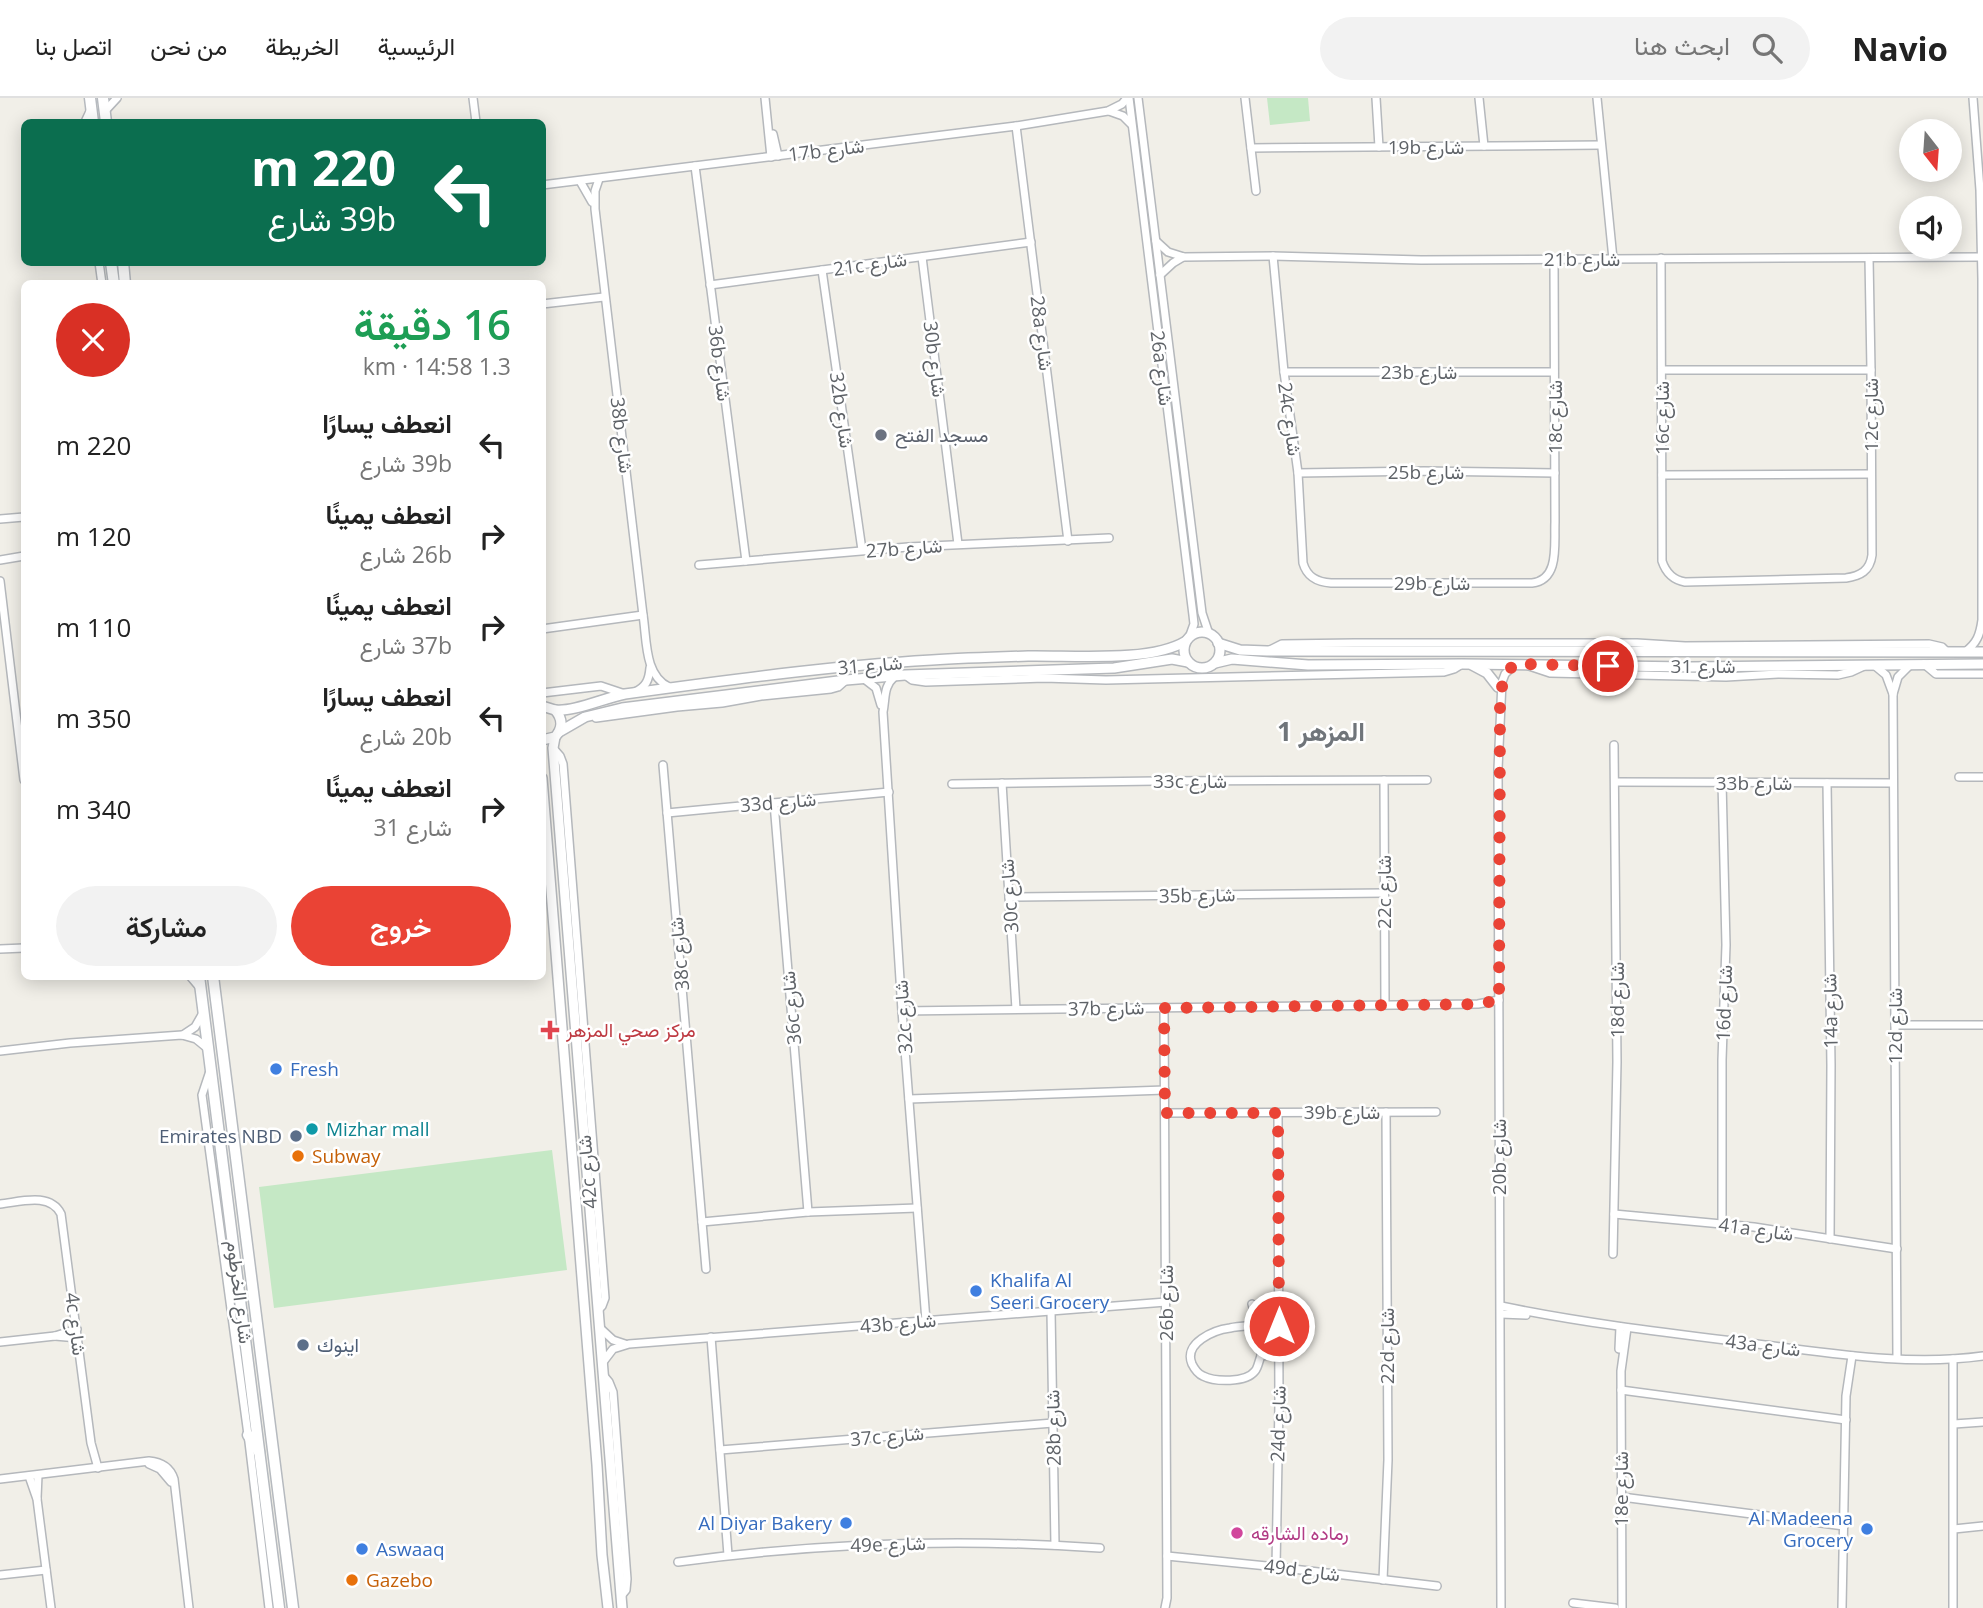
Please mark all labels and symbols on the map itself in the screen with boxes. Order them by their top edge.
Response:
north arrow [1899,119,1962,182]
street label: 17b شارع [786,132,866,168]
street label: 19b شارع [1388,134,1464,160]
street label: 21c شارع [832,246,908,282]
street label: 21b شارع [1544,246,1620,272]
street label: 28a شارع [1024,294,1060,372]
street label: 30b شارع [917,319,953,399]
street label: 36b شارع [702,323,738,403]
street label: 26a شارع [1144,329,1180,407]
street label: 23b شارع [1381,359,1457,385]
street label: 32b شارع [824,370,860,450]
street label: 12c شارع [1858,378,1884,452]
street label: 18c شارع [1542,380,1568,454]
street label: 24c شارع [1272,381,1308,457]
street label: 16c شارع [1649,381,1675,455]
street label: 38b شارع [604,395,640,475]
place label: مسجد الفتح [895,422,988,449]
marker: مسجد الفتح [873,427,889,443]
street label: 25b شارع [1388,459,1464,485]
street label: 27b شارع [865,532,943,564]
street label: 29b شارع [1394,570,1470,596]
pin [1578,636,1638,696]
street label: شارع 31 [837,649,903,681]
street label: شارع 31 [1671,653,1735,679]
district label: المزهر 1 [1277,713,1365,749]
street label: 33c شارع [1153,768,1227,794]
street label: 33b شارع [1716,770,1792,796]
street label: 33d شارع [739,786,817,818]
street label: 22c شارع [1371,855,1397,929]
street label: 30c شارع [993,858,1025,934]
street label: 35b شارع [1159,881,1235,909]
street label: 38c شارع [663,916,695,992]
street label: 18d شارع [1604,962,1630,1038]
street label: 16d شارع [1710,964,1738,1042]
street label: 36c شارع [775,970,807,1046]
street label: 14a شارع [1816,973,1844,1049]
street label: 32c شارع [887,979,919,1055]
street label: 12d شارع [1882,988,1908,1064]
street label: 37b شارع [1068,994,1144,1022]
place label: مركز صحي المزهر [565,1017,696,1046]
marker: مركز صحي المزهر [540,1020,560,1040]
place label: Fresh [290,1056,339,1082]
marker: Fresh [268,1061,284,1077]
street label: 39b شارع [1304,1099,1380,1125]
place label: Mizhar mall [326,1116,429,1142]
street label: 20b شارع [1486,1119,1512,1195]
marker: Mizhar mall [304,1121,320,1137]
place label: Emirates NBD [159,1123,282,1149]
marker: Emirates NBD [288,1128,304,1144]
street label: 42c شارع [571,1134,603,1210]
place label: Subway [312,1143,381,1169]
marker: Subway [290,1148,306,1164]
street label: 41a شارع [1717,1211,1795,1247]
street label: شارع الخرطوم [221,1239,259,1345]
street label: 26b شارع [1153,1265,1179,1341]
place label: Khalifa Al Seeri Grocery [990,1267,1110,1315]
marker: Khalifa Al Seeri Grocery [968,1283,984,1299]
position arrow [1242,1289,1316,1363]
street label: 4c شارع [59,1291,93,1357]
street label: 43b شارع [859,1307,937,1339]
street label: 22d شارع [1374,1308,1400,1384]
street label: 43a شارع [1724,1327,1802,1363]
place label: اينوك [317,1332,359,1358]
marker: اينوك [295,1337,311,1353]
street label: 24d شارع [1264,1386,1292,1462]
street label: 28b شارع [1039,1390,1067,1466]
street label: 37c شارع [849,1420,925,1452]
street label: 18e شارع [1608,1451,1634,1527]
place label: Al Madeena Grocery [1748,1505,1853,1553]
place label: Al Diyar Bakery [698,1510,832,1536]
marker: Al Diyar Bakery [838,1515,854,1531]
place label: رماده الشارقه [1251,1520,1349,1546]
marker: Al Madeena Grocery [1859,1521,1875,1537]
marker: رماده الشارقه [1229,1525,1245,1541]
street label: 49e شارع [850,1530,926,1558]
place label: Aswaaq [376,1536,445,1562]
marker: Aswaaq [354,1541,370,1557]
street label: 49d شارع [1262,1552,1342,1588]
place label: Gazebo [366,1567,433,1593]
marker: Gazebo [344,1572,360,1588]

